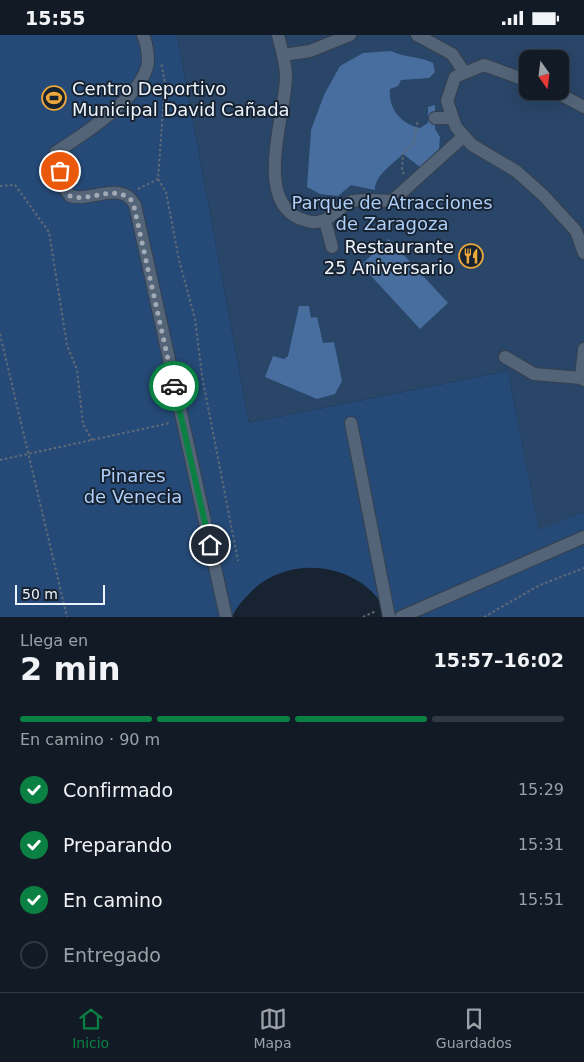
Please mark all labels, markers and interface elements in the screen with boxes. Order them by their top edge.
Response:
text: 15:55 [25,7,85,29]
north arrow [519,50,569,100]
map controls [519,50,569,100]
place label: Centro Deportivo Municipal David Cañada [72,78,290,120]
sports icon: Centro Deportivo Municipal David Cañada [41,85,67,111]
pin [39,150,81,192]
icon: bag [46,157,74,185]
park label: Parque de Atracciones de Zaragoza [291,192,493,234]
place label: Restaurante 25 Aniversario [324,236,454,278]
restaurant icon: Restaurante 25 Aniversario [458,243,484,269]
courier [149,361,199,411]
icon: car [160,372,188,400]
park label: Pinares de Venecia [84,465,182,507]
pin [189,524,231,566]
icon: home [196,531,224,559]
scale bar [15,582,105,605]
text: 50 m [22,586,58,602]
text: Llega en [20,631,88,650]
text: 15:57–16:02 [434,649,564,671]
text: 2 min [20,650,121,688]
text: En camino · 90 m [20,730,160,749]
icon: check [20,776,48,804]
text: Confirmado [63,779,173,801]
text: 15:29 [518,780,564,799]
icon: check [20,831,48,859]
text: Preparando [63,834,172,856]
text: 15:31 [518,835,564,854]
icon: check [20,886,48,914]
text: En camino [63,889,163,911]
text: 15:51 [518,890,564,909]
text: Entregado [63,944,161,966]
tab: Inicio [72,1005,109,1051]
tab: Mapa [253,1005,292,1051]
tab: Guardados [436,1005,512,1051]

